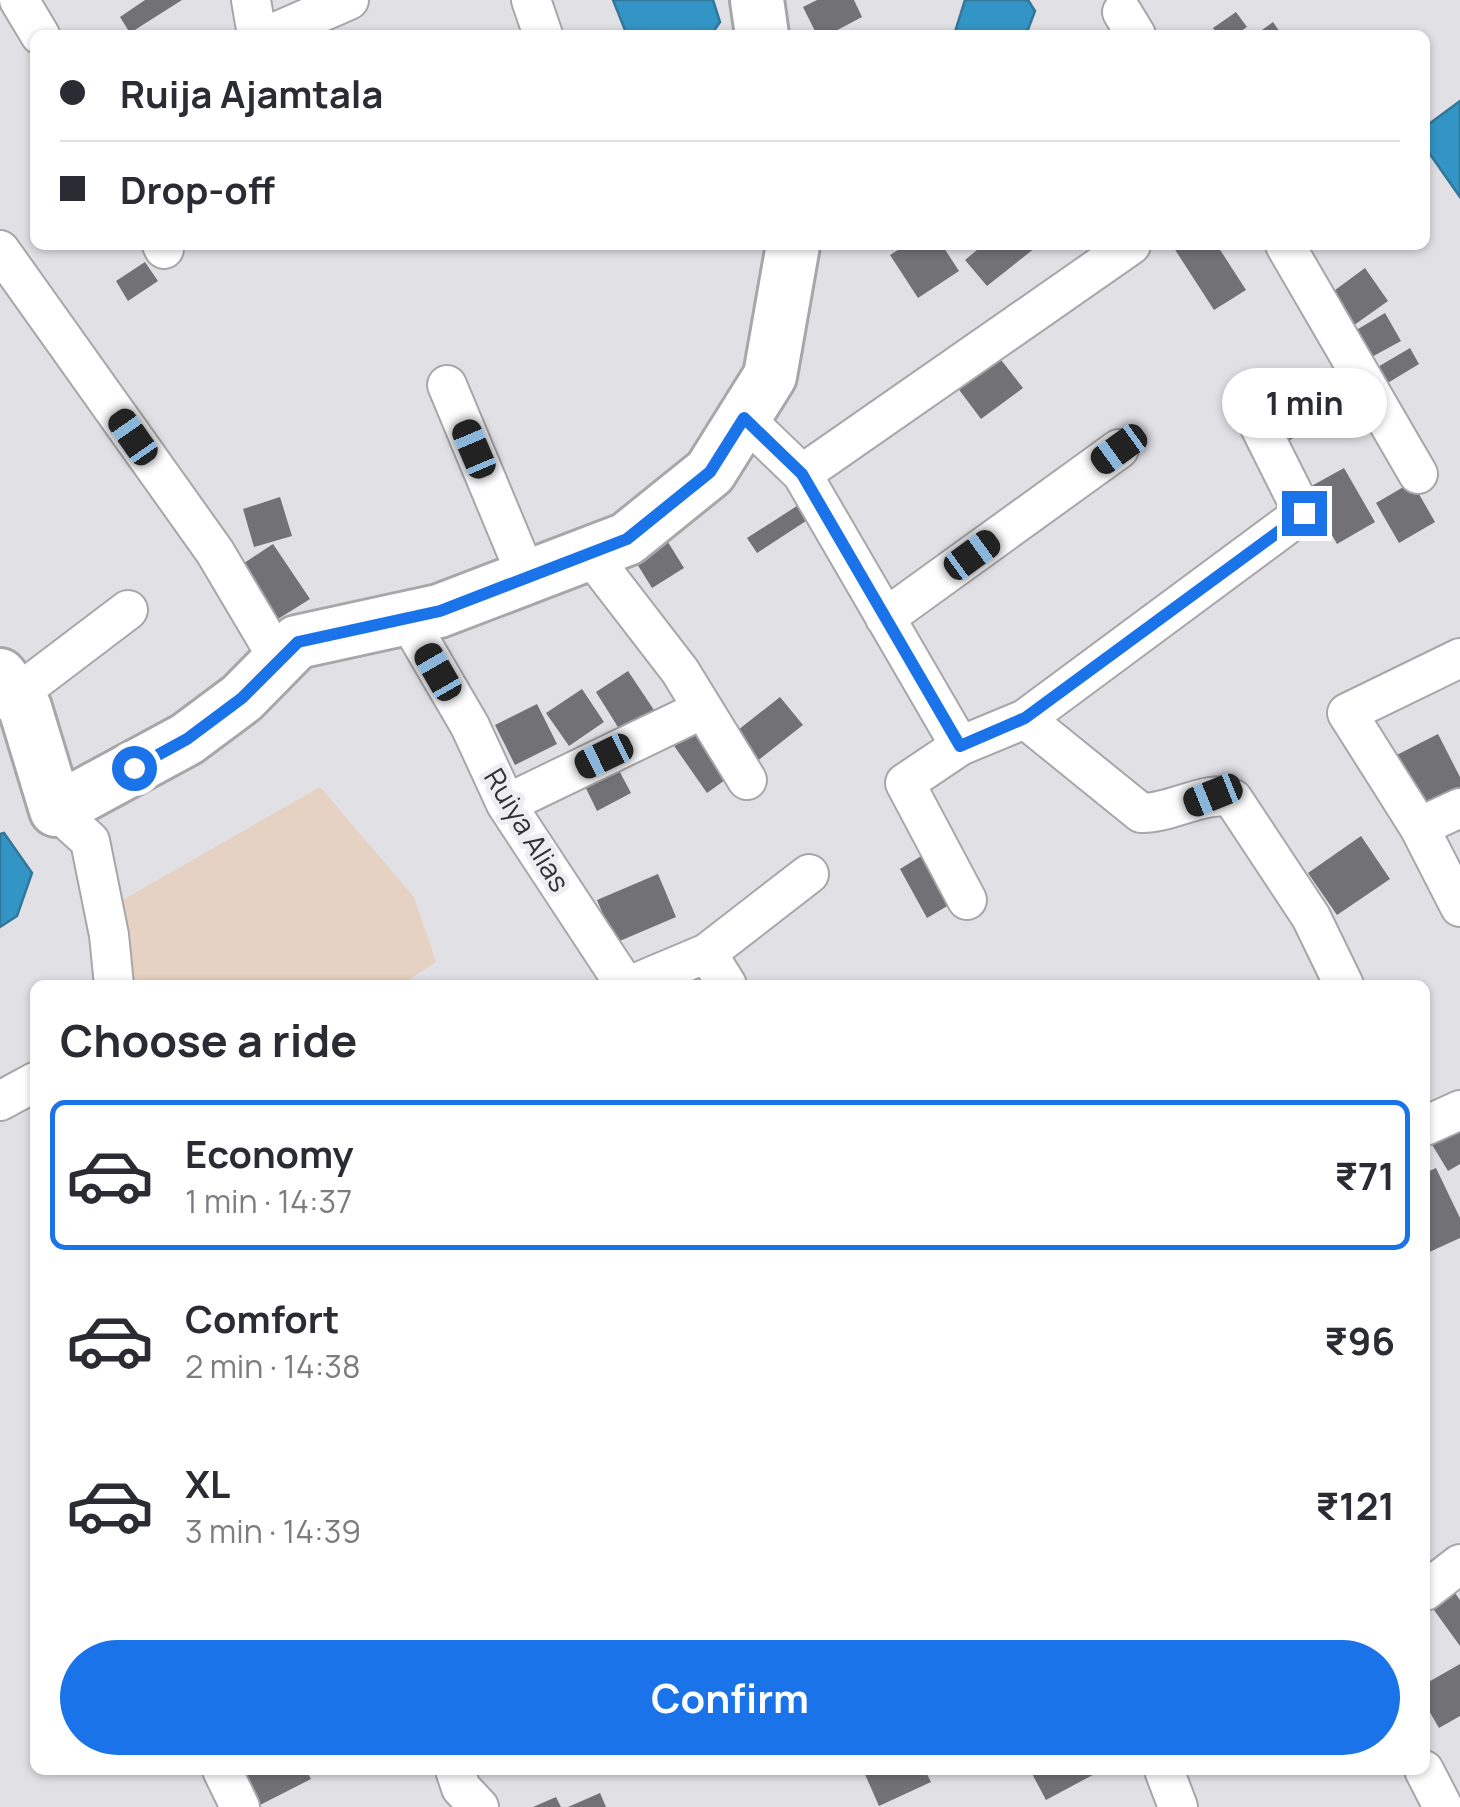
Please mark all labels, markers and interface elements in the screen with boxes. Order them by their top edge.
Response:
text: Ruija Ajamtala [120,67,383,119]
text: Drop-off [120,163,275,215]
callout: 1 min [1222,368,1386,438]
text: 1 min [1265,381,1344,425]
car [104,404,162,470]
car [448,416,500,482]
car [1086,419,1152,479]
route end [1282,491,1327,536]
car [939,525,1005,585]
car [410,639,466,705]
car [570,729,638,783]
route start [112,746,157,791]
street label: Ruiya Alias [476,761,579,898]
car [1180,770,1246,820]
text: Choose a ride [60,1009,357,1071]
text: Economy [185,1127,354,1179]
icon: car [65,1130,155,1220]
text: ₹71 [1335,1149,1395,1201]
text: 1 min · 14:37 [185,1179,352,1223]
text: Comfort [185,1292,339,1344]
icon: car [65,1295,155,1385]
text: ₹96 [1324,1314,1395,1366]
text: 2 min · 14:38 [185,1344,361,1388]
text: XL [185,1457,230,1509]
icon: car [65,1460,155,1550]
text: ₹121 [1316,1479,1395,1531]
text: 3 min · 14:39 [185,1509,361,1553]
button: Confirm [60,1640,1400,1755]

